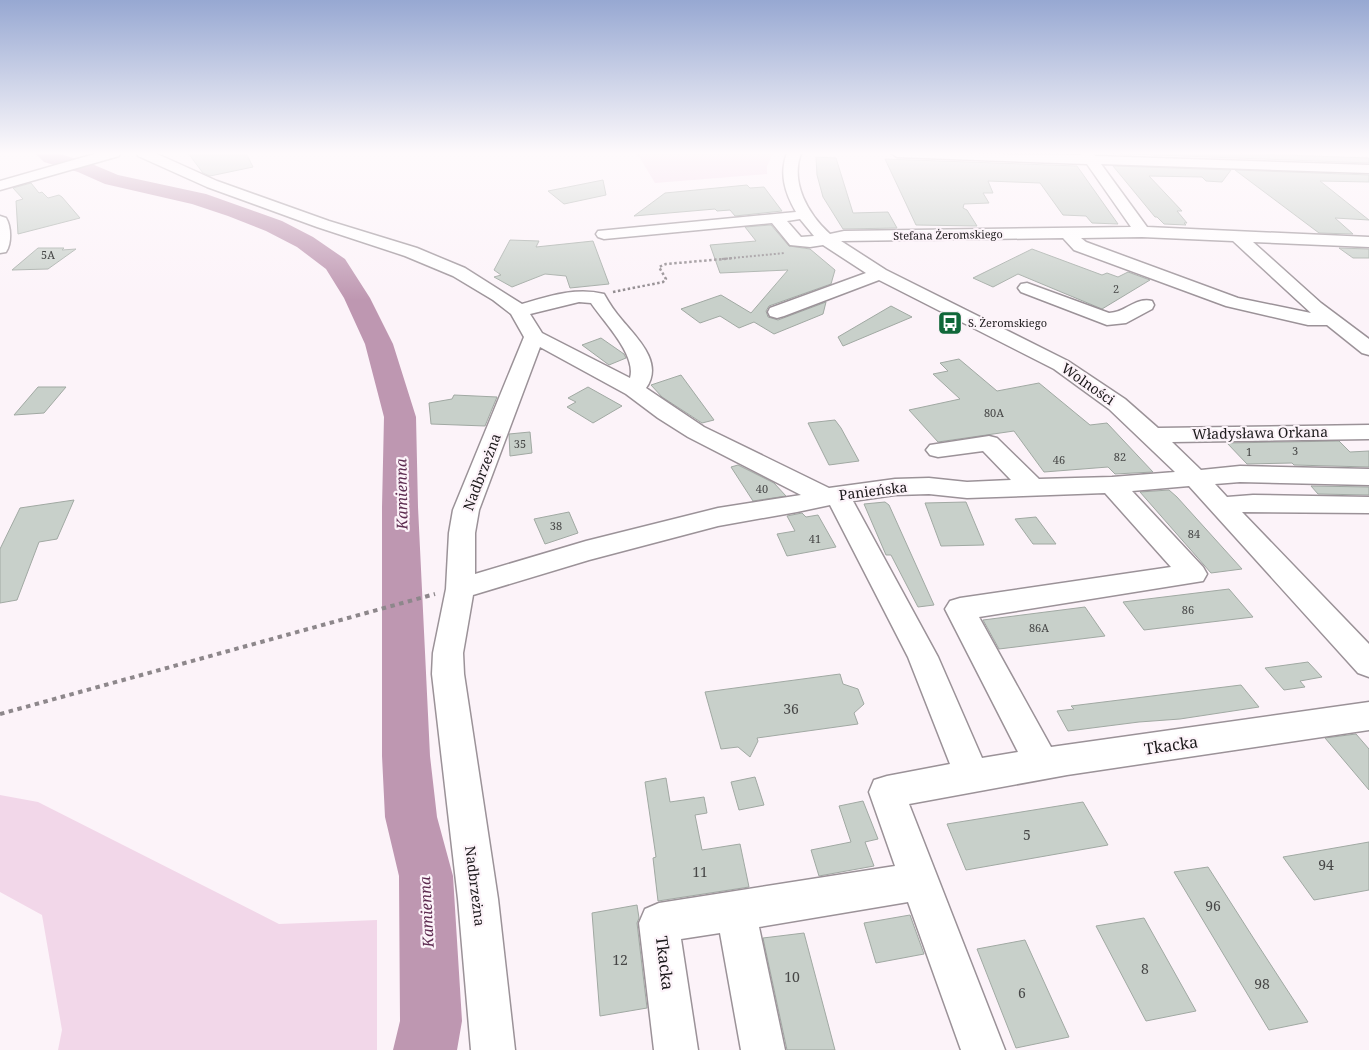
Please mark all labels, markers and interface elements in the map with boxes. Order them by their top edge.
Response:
street label: Stefana Żeromskiego [893,226,1003,243]
house number: 5A [41,247,55,262]
house number: 2 [1113,281,1119,296]
bus stop icon: S. Żeromskiego [937,310,963,336]
place label: S. Żeromskiego [968,315,1047,330]
street label: Wolności [1058,358,1119,409]
house number: 80A [984,405,1004,420]
street label: Władysława Orkana [1192,422,1328,443]
street label: Nadbrzeżna [458,430,505,513]
house number: 35 [514,436,526,451]
house number: 3 [1292,443,1298,458]
house number: 1 [1246,444,1252,459]
house number: 82 [1114,449,1126,464]
house number: 46 [1053,452,1065,467]
water label: Kamienna [390,458,412,531]
street label: Panieńska [838,477,908,504]
house number: 40 [756,481,768,496]
house number: 38 [550,518,562,533]
house number: 84 [1188,526,1200,541]
house number: 41 [809,531,821,546]
house number: 86 [1182,602,1194,617]
house number: 86A [1029,620,1049,635]
house number: 36 [783,699,799,718]
street label: Tkacka [1143,730,1199,760]
house number: 5 [1023,825,1031,844]
street label: Nadbrzeżna [461,845,490,927]
house number: 94 [1318,855,1334,874]
house number: 11 [692,862,708,881]
water label: Kamienna [414,876,438,949]
house number: 96 [1205,896,1221,915]
street label: Tkacka [651,935,679,991]
house number: 12 [612,950,628,969]
house number: 8 [1141,959,1149,978]
house number: 10 [784,967,800,986]
house number: 98 [1254,974,1270,993]
house number: 6 [1018,983,1026,1002]

